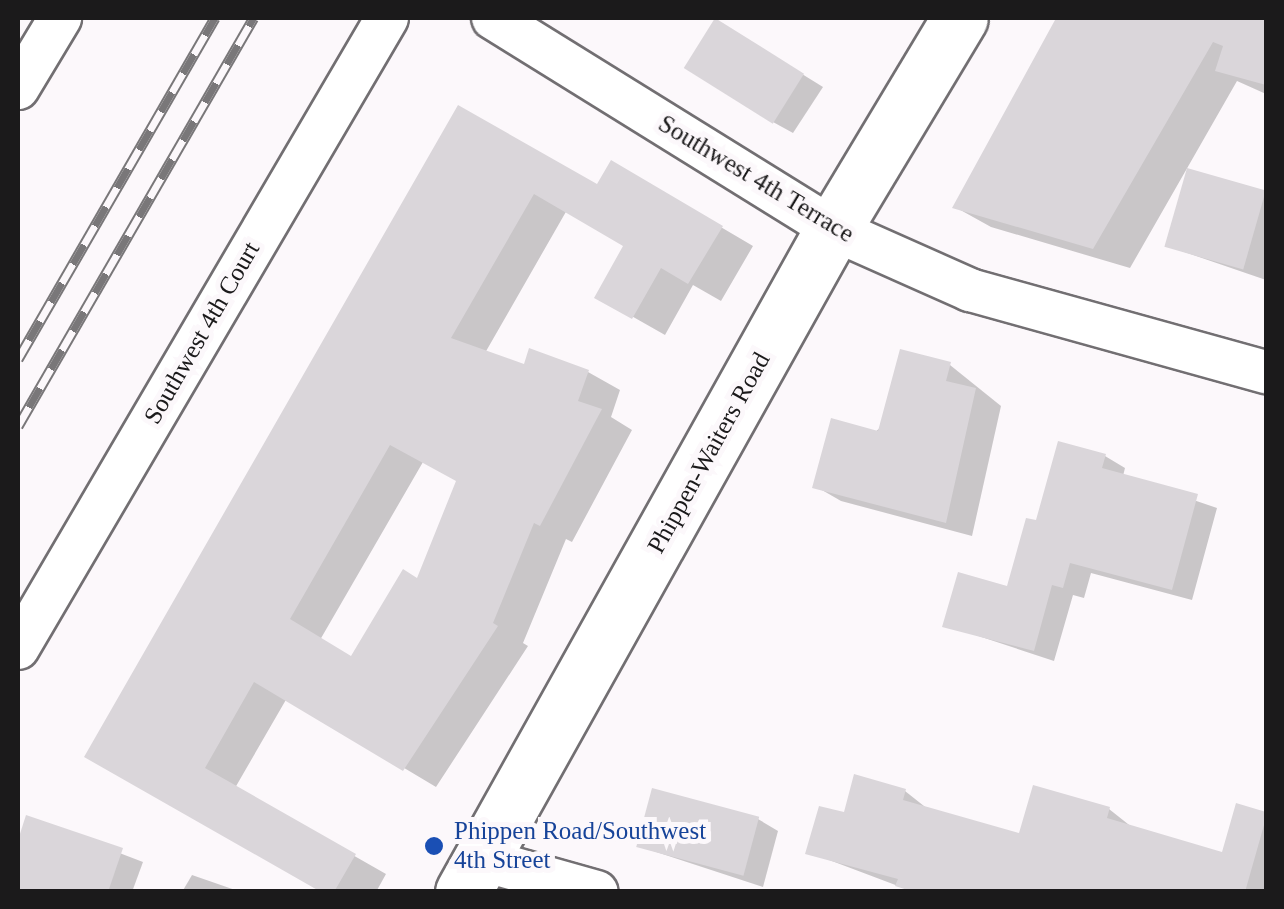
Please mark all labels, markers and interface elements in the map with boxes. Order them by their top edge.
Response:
street label: Southwest 4th Terrace [653,109,859,249]
street label: Southwest 4th Court [138,236,266,430]
street label: Phippen-Waiters Road [641,347,777,559]
place label: Phippen Road/Southwest 4th Street [454,817,706,876]
marker: Phippen Road/Southwest 4th Street [423,835,445,857]

